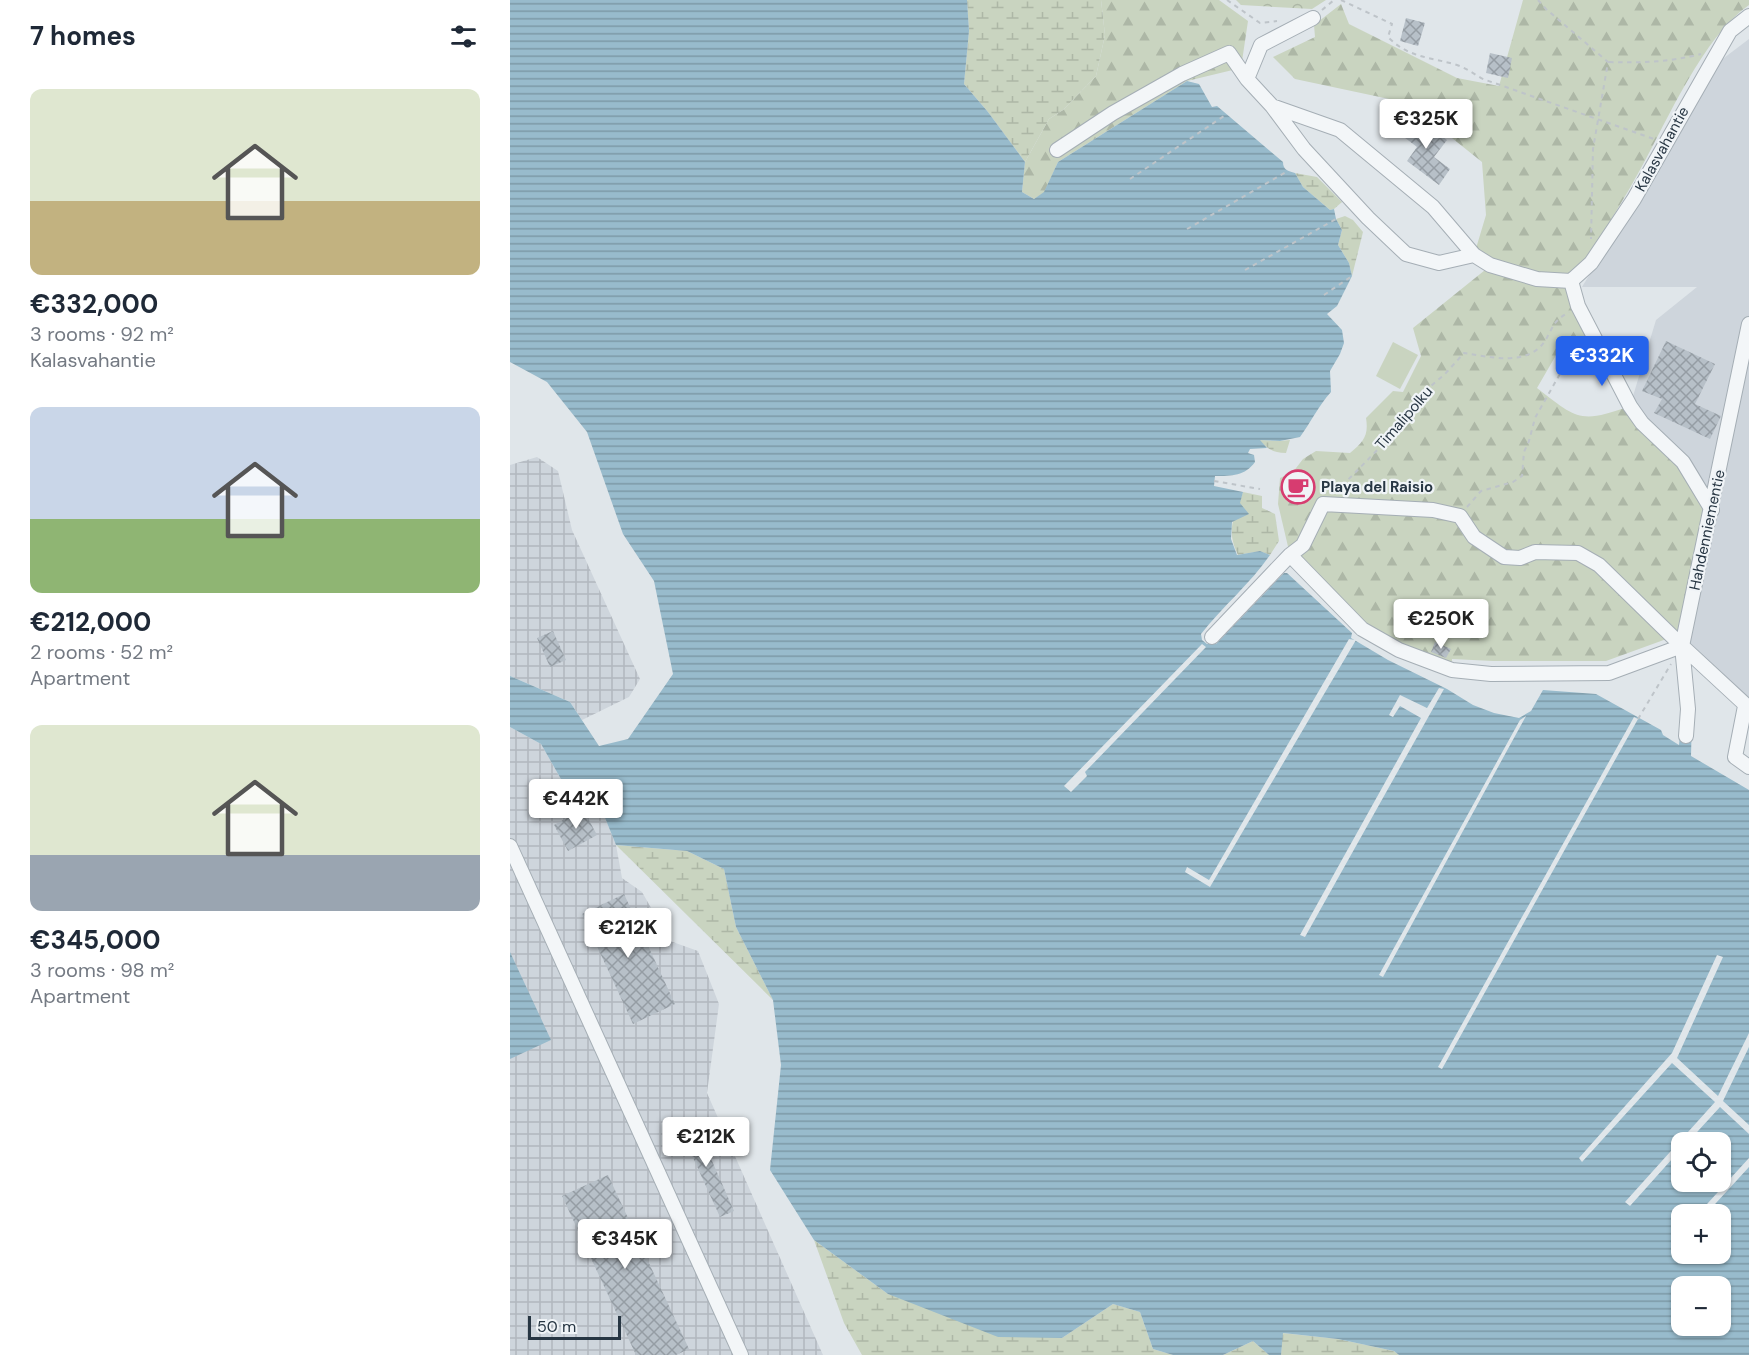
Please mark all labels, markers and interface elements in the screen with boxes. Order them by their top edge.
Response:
text: 7 homes [30,19,136,53]
icon: filters [447,20,480,53]
pin: €325K [1384,99,1468,150]
street label: Kalasvahantie [1630,103,1694,195]
text: €325K [1394,105,1458,131]
icon: home [201,128,309,236]
text: €332,000 [30,287,158,321]
text: 3 rooms · 92 m² [30,321,174,347]
pin: €332K [1560,336,1644,387]
text: €332K [1570,342,1634,368]
text: Kalasvahantie [30,347,156,373]
street label: Timalipolku [1371,382,1437,454]
icon: home [201,446,309,554]
street label: Hahdenniementie [1684,468,1730,592]
cafe icon: Playa del Raisio [1280,469,1316,505]
place label: Playa del Raisio [1321,477,1433,497]
pin: €250K [1399,599,1483,650]
text: €212,000 [30,605,151,639]
text: €250K [1408,605,1474,631]
text: 2 rooms · 52 m² [30,639,173,665]
text: Apartment [30,665,130,691]
icon: home [201,764,309,872]
pin: €442K [534,779,618,830]
text: €442K [543,785,609,811]
pin: €212K [586,908,670,959]
text: €212K [598,914,658,940]
text: €345,000 [30,923,161,957]
text: 3 rooms · 98 m² [30,957,174,983]
text: Apartment [30,983,130,1009]
pin: €212K [664,1117,748,1168]
text: €212K [676,1123,736,1149]
map controls [1671,1132,1731,1336]
button: locate [1671,1132,1731,1192]
button: + [1671,1204,1731,1264]
pin: €345K [583,1219,667,1270]
text: €345K [592,1225,658,1251]
button: − [1671,1276,1731,1336]
scale bar [528,1313,621,1340]
text: 50 m [537,1316,576,1337]

